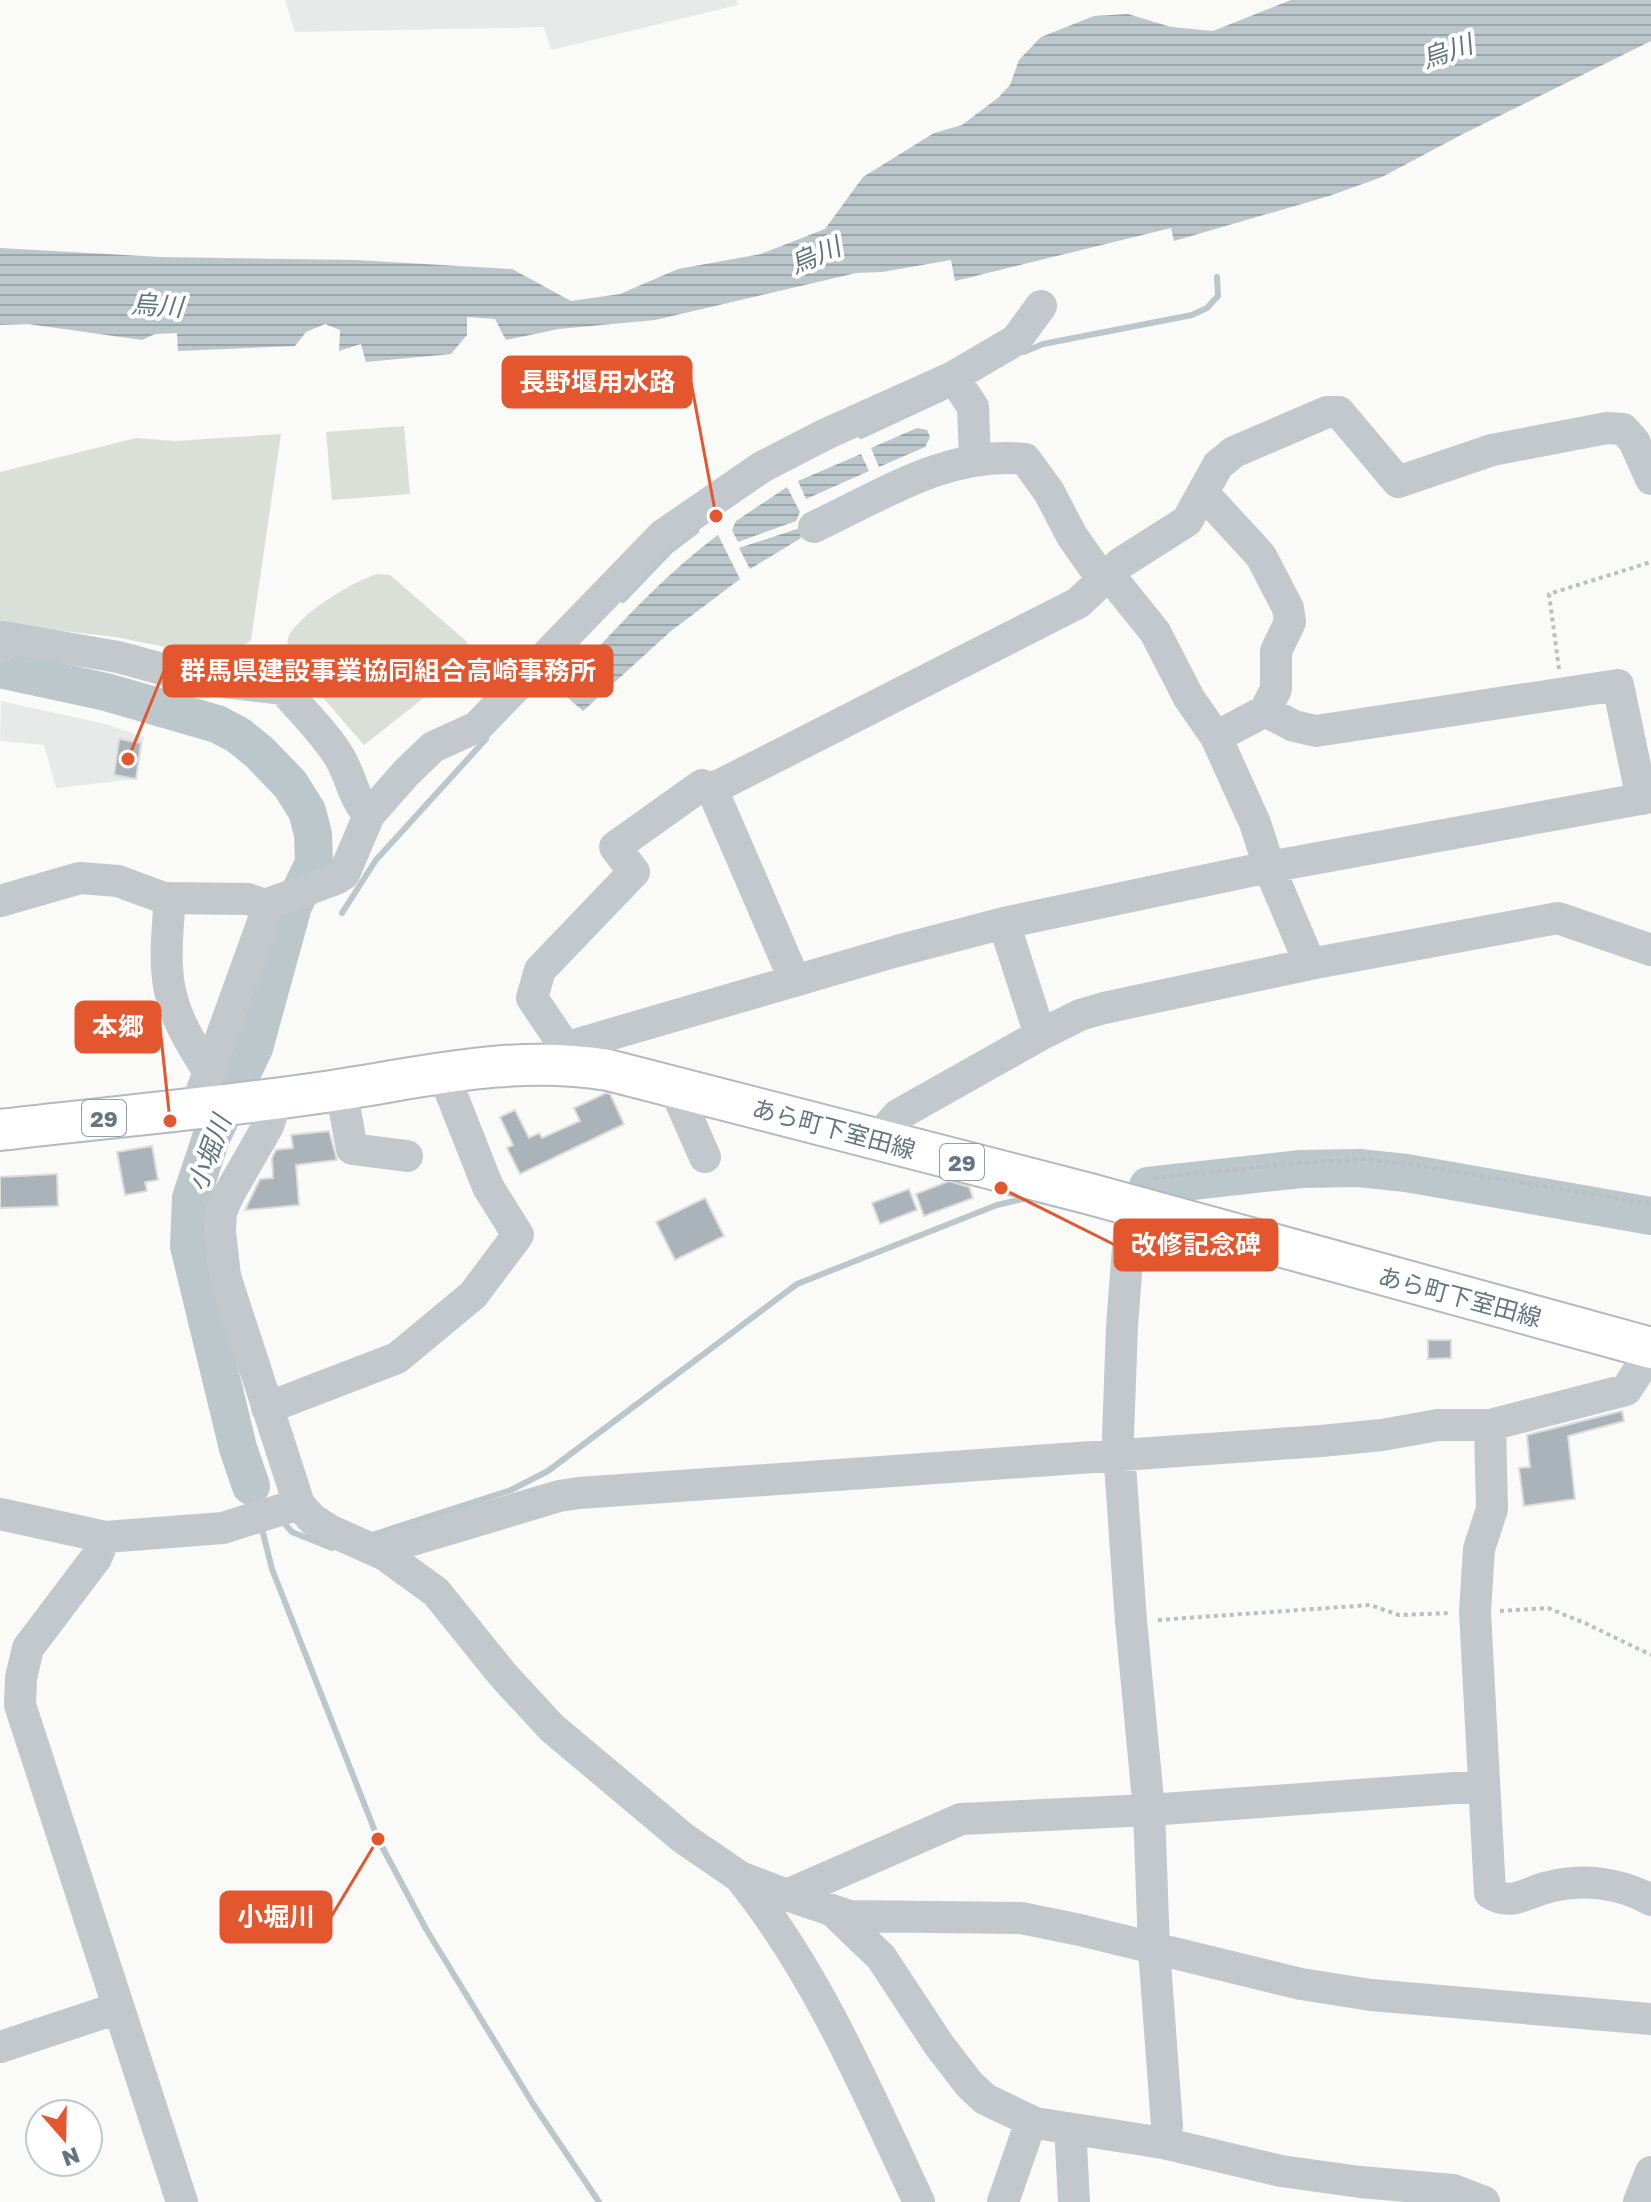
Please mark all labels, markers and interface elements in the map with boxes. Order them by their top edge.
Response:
water label: 烏川 [1417,27,1479,74]
water label: 烏川 [785,229,848,279]
water label: 烏川 [130,288,187,322]
callout: 長野堰用水路 [503,357,691,407]
text: 長野堰用水路 [519,366,675,397]
callout: 群馬県建設事業協同組合高崎事務所 [164,646,612,696]
text: 群馬県建設事業協同組合高崎事務所 [180,655,596,686]
callout: 本郷 [76,1002,160,1052]
text: 本郷 [92,1011,144,1042]
street label: あら町下室田線 [749,1092,919,1164]
road number: 29 [82,1100,126,1136]
water label: 小堀川 [181,1108,238,1195]
road number: 29 [940,1144,984,1180]
callout: 改修記念碑 [1115,1220,1277,1270]
text: 改修記念碑 [1131,1229,1261,1260]
street label: あら町下室田線 [1375,1260,1545,1332]
callout: 小堀川 [221,1892,331,1942]
text: 小堀川 [237,1901,315,1932]
north arrow [24,2098,104,2178]
text: N [59,2142,83,2173]

